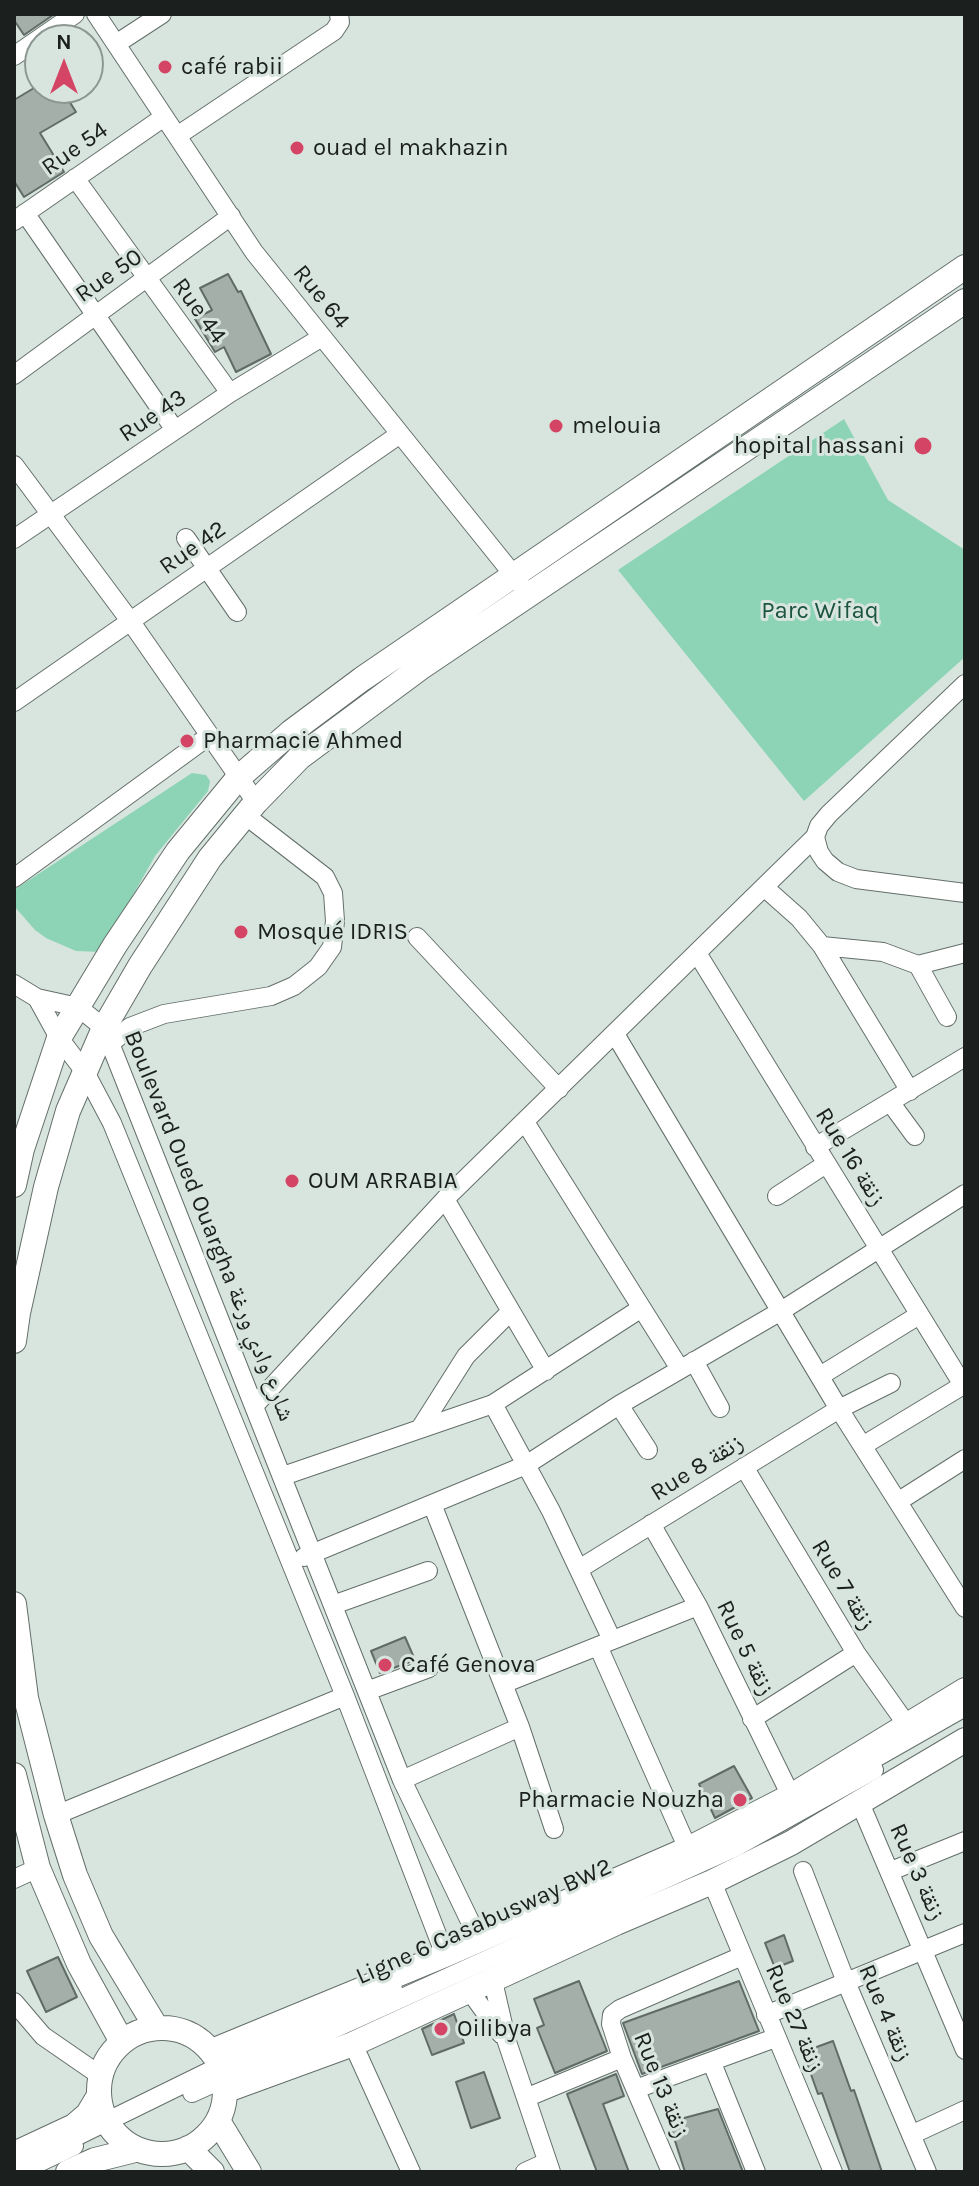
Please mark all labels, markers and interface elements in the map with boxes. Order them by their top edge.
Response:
north arrow [24,24,104,104]
text: N [56,29,72,55]
place label: café rabii [181,53,283,81]
marker: café rabii [156,58,174,76]
street label: Rue 54 [36,116,114,182]
place label: ouad el makhazin [313,134,508,162]
marker: ouad el makhazin [288,139,306,157]
street label: Rue 50 [70,243,148,309]
street label: Rue 64 [286,259,356,335]
street label: Rue 44 [166,273,232,349]
street label: Rue 43 [114,383,192,449]
place label: melouia [572,412,662,440]
marker: melouia [547,417,565,435]
place label: hopital hassani [734,432,905,460]
marker: hopital hassani [912,435,934,457]
street label: Rue 42 [154,515,232,581]
park label: Parc Wifaq [761,597,879,625]
place label: Pharmacie Ahmed [203,727,403,755]
marker: Pharmacie Ahmed [178,732,196,750]
place label: Mosqué IDRIS [257,918,408,946]
marker: Mosqué IDRIS [232,923,250,941]
street label: Boulevard Oued Ouargha شارع وادي ورغة [117,1027,301,1425]
street label: Rue 16 زنقة [808,1102,892,1212]
place label: OUM ARRABIA [308,1167,458,1195]
marker: OUM ARRABIA [283,1172,301,1190]
street label: Rue 8 زنقة [645,1428,749,1508]
street label: Rue 7 زنقة [805,1535,881,1635]
street label: Rue 5 زنقة [710,1596,780,1700]
place label: Café Genova [401,1651,536,1679]
marker: Café Genova [376,1656,394,1674]
place label: Pharmacie Nouzha [518,1786,724,1814]
marker: Pharmacie Nouzha [731,1791,749,1809]
street label: Rue 3 زنقة [883,1819,951,1925]
street label: Ligne 6 Casabusway BW2 [352,1853,616,1991]
street label: Rue 27 زنقة [758,1960,830,2076]
street label: Rue 4 زنقة [852,1960,918,2066]
place label: Oilibya [457,2015,532,2043]
marker: Oilibya [432,2020,450,2038]
street label: Rue 13 زنقة [627,2028,695,2142]

